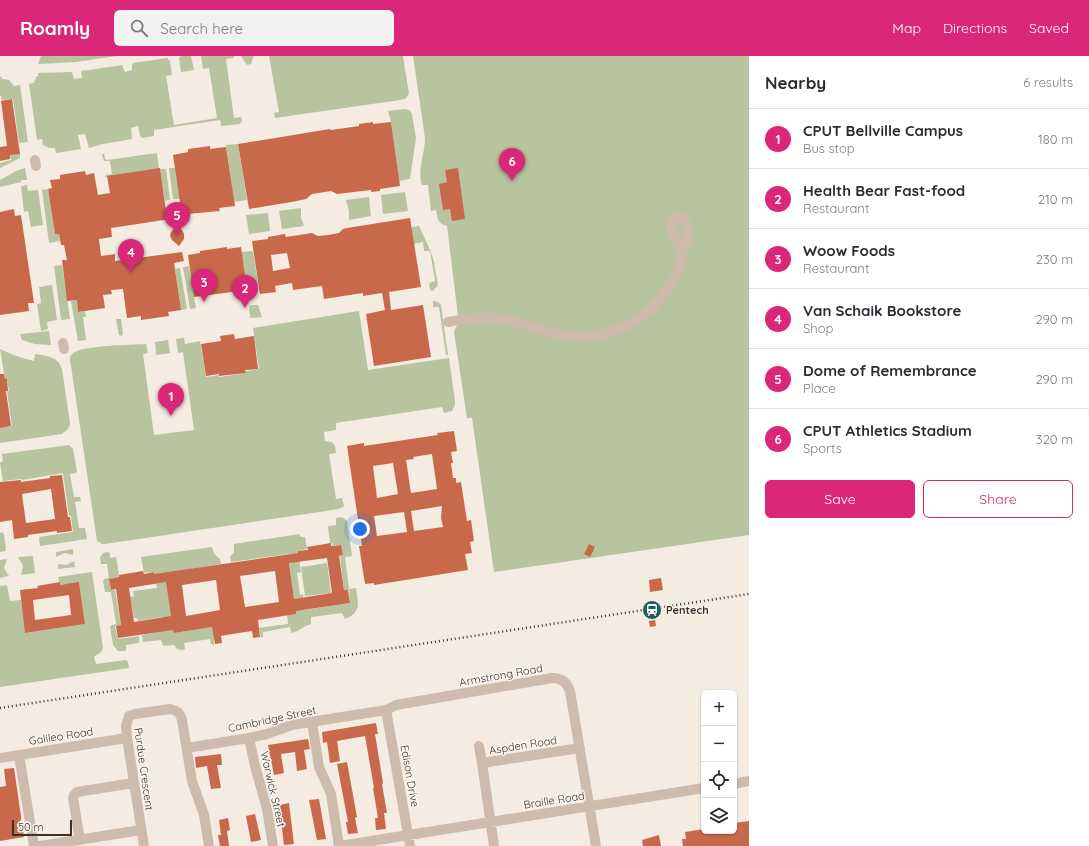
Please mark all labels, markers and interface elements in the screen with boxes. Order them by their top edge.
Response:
search box [114,10,394,46]
text: Roamly [20,16,90,40]
icon: search [128,17,150,39]
text: Search here [160,19,243,38]
text: Map [892,19,921,37]
text: Directions [943,19,1007,37]
text: Saved [1029,19,1069,37]
text: Nearby [765,72,826,93]
text: 6 results [1023,74,1073,90]
text: CPUT Bellville Campus [803,121,963,140]
text: 1 [775,131,781,147]
text: 180 m [1038,131,1073,147]
text: Bus stop [803,140,855,156]
pin: 6 [499,148,525,181]
text: Health Bear Fast-food [803,181,965,200]
text: 2 [774,191,782,207]
text: 210 m [1038,191,1073,207]
text: Restaurant [803,200,869,216]
pin: 5 [164,202,190,235]
pin: 4 [118,239,144,272]
text: Woow Foods [803,241,895,260]
text: 3 [775,251,781,267]
text: 230 m [1036,251,1073,267]
text: Restaurant [803,260,869,276]
pin: 3 [191,269,217,302]
pin: 2 [232,275,258,308]
text: Van Schaik Bookstore [803,301,961,320]
text: 4 [774,311,782,327]
text: 290 m [1035,311,1073,327]
text: Shop [803,320,833,336]
text: Dome of Remembrance [803,361,977,380]
text: 5 [774,371,782,387]
text: 290 m [1035,371,1073,387]
text: Place [803,380,836,396]
pin: 1 [158,383,184,416]
text: CPUT Athletics Stadium [803,421,972,440]
text: 6 [774,431,782,447]
text: 320 m [1036,431,1073,447]
text: Sports [803,440,842,456]
button: Save [765,480,915,518]
button: Share [923,480,1073,518]
your location [350,519,370,539]
station icon: Pentech [641,599,663,621]
place label: Pentech [666,603,709,617]
street label: Armstrong Road [458,661,544,689]
map controls [701,690,737,834]
button: + [701,690,737,726]
street label: Cambridge Street [227,703,318,735]
street label: Galileo Road [28,724,94,748]
button: − [701,726,737,762]
street label: Purdue Crescent [131,727,157,812]
street label: Aspden Road [488,733,558,757]
street label: Edison Drive [398,744,422,808]
street label: Warwick Street [257,750,289,828]
button: locate [701,762,737,798]
street label: Braille Road [522,788,586,812]
button: layers [701,798,737,834]
scale bar [12,818,72,837]
text: 50 m [18,820,44,834]

